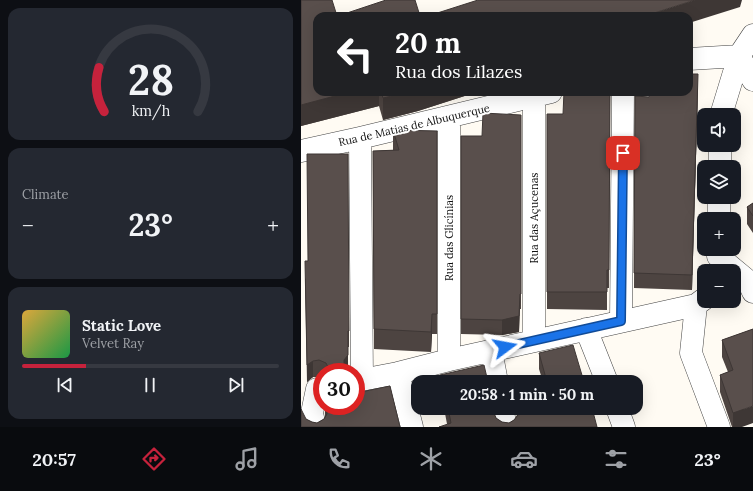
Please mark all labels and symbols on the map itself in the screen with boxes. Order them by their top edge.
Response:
street label: Rua de Matias de Albuquerque [337,101,491,149]
pin [606,136,640,170]
street label: Rua das Açucenas [527,173,541,263]
street label: Rua das Glicínias [442,195,456,281]
position arrow [484,326,526,368]
speed limit sign: 30 [313,363,365,415]

